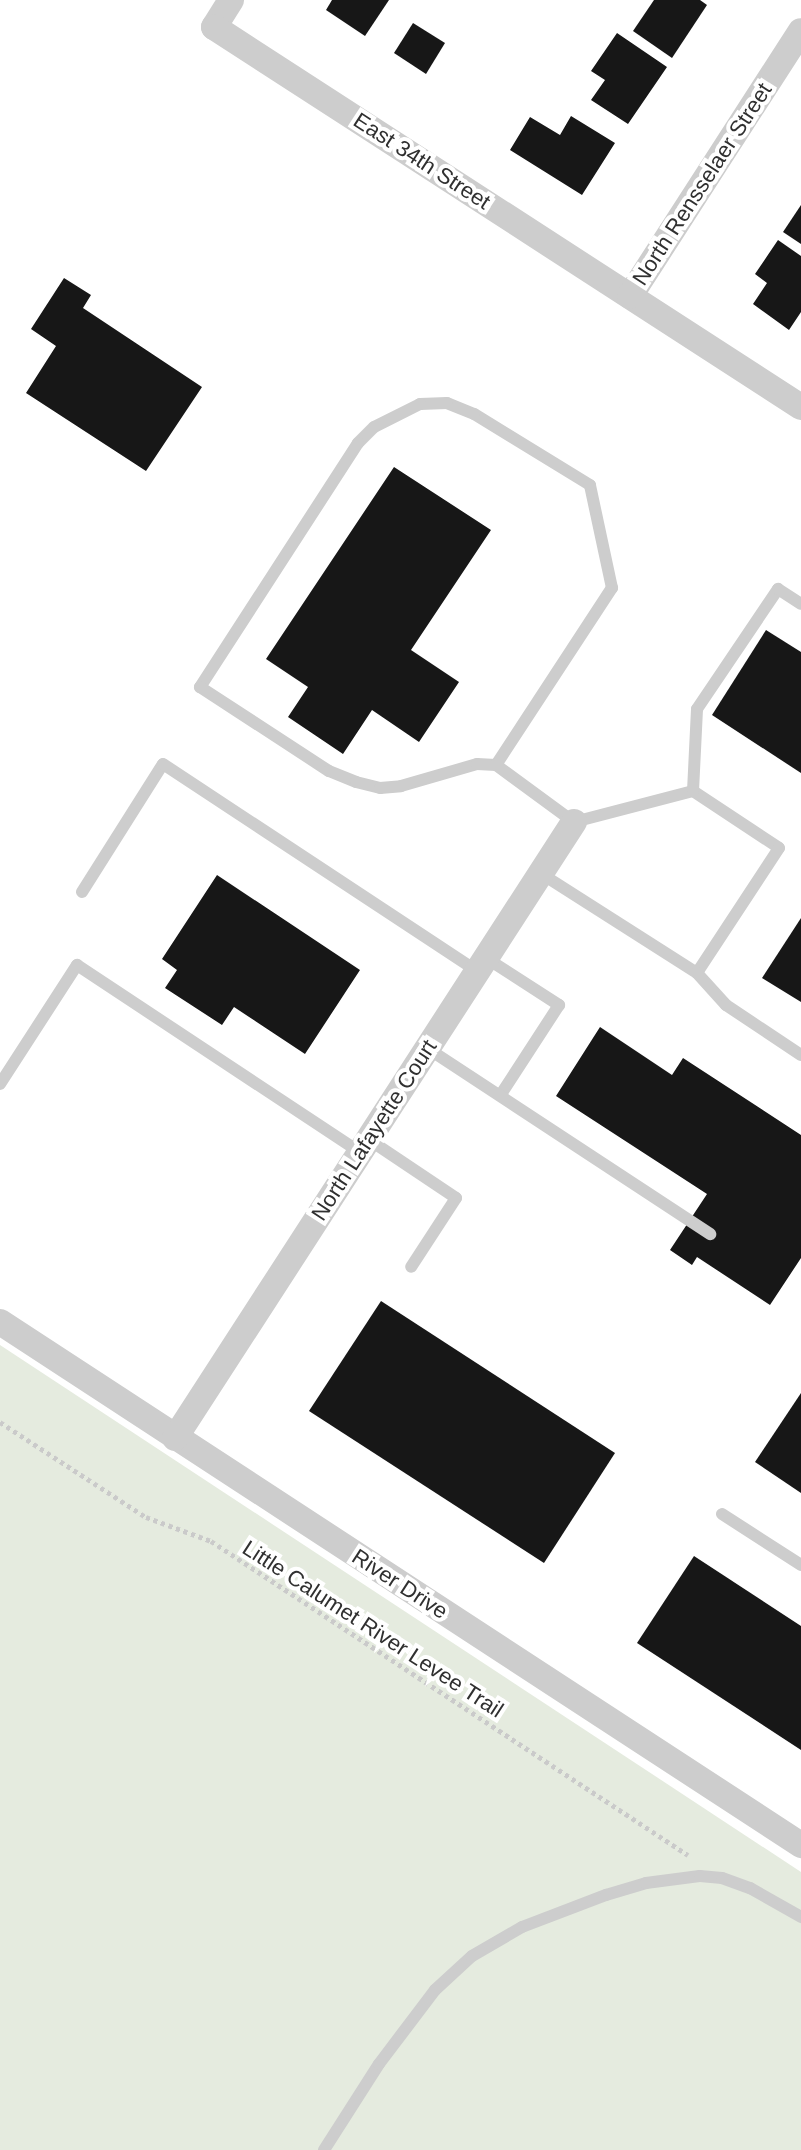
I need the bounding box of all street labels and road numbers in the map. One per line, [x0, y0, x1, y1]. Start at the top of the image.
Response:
street label: North Rensselaer Street [627, 78, 777, 290]
street label: East 34th Street [349, 107, 495, 215]
street label: North Lafayette Court [306, 1035, 442, 1225]
street label: Little Calumet River Levee Trail [237, 1535, 509, 1723]
street label: River Drive [347, 1543, 453, 1625]

